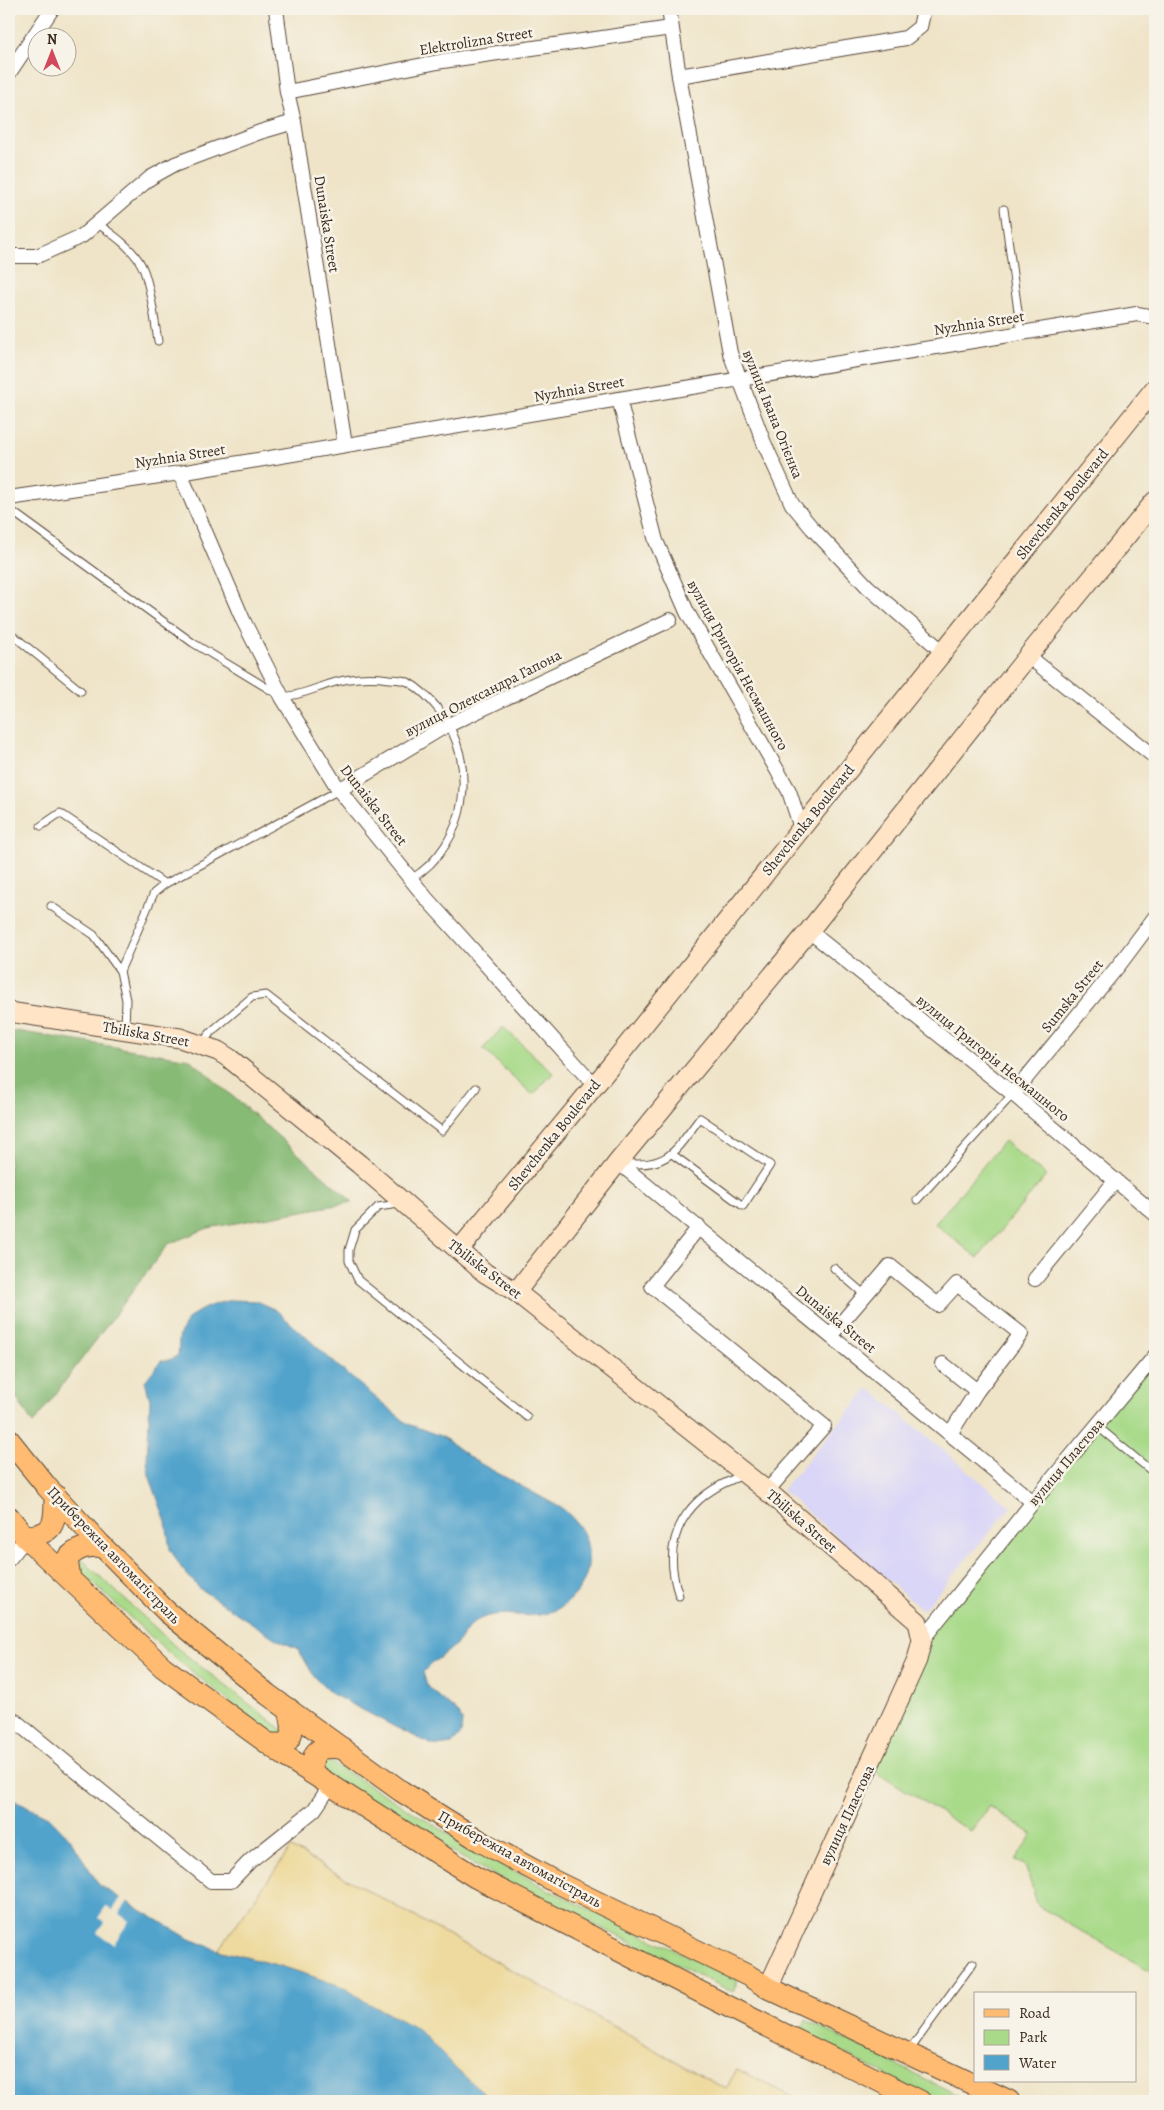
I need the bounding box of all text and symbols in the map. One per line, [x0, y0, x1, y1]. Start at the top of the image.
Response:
street label: Elektrolizna Street [418, 22, 534, 60]
north arrow [28, 28, 78, 78]
text: N [47, 30, 57, 49]
street label: Dunaiska Street [309, 174, 345, 274]
street label: Nyzhnia Street [932, 306, 1026, 340]
street label: вулиця Івана Огієнка [738, 347, 808, 482]
street label: Nyzhnia Street [532, 371, 626, 407]
street label: Nyzhnia Street [133, 439, 227, 473]
street label: Shevchenka Boulevard [1011, 444, 1114, 564]
street label: вулиця Григорія Несмашного [683, 576, 793, 754]
street label: вулиця Олександра Гапона [401, 645, 565, 741]
street label: Dunaiska Street [336, 760, 412, 850]
street label: Shevchenka Boulevard [757, 760, 860, 880]
street label: Sumska Street [1036, 955, 1108, 1037]
street label: вулиця Григорія Несмашного [912, 990, 1074, 1126]
street label: Tbiliska Street [101, 1017, 191, 1051]
street label: Shevchenka Boulevard [503, 1075, 606, 1195]
street label: Tbiliska Street [444, 1235, 526, 1303]
street label: Dunaiska Street [792, 1280, 880, 1358]
street label: вулиця Пластова [1023, 1414, 1109, 1510]
street label: Прибережна автомагістраль [43, 1482, 185, 1628]
street label: Tbiliska Street [762, 1485, 842, 1557]
street label: вулиця Пластова [815, 1762, 879, 1868]
street label: Прибережна автомагістраль [435, 1806, 606, 1913]
legend [974, 1992, 1136, 2082]
text: Road [1019, 2003, 1051, 2023]
text: Park [1019, 2027, 1048, 2047]
text: Water [1018, 2053, 1056, 2073]

